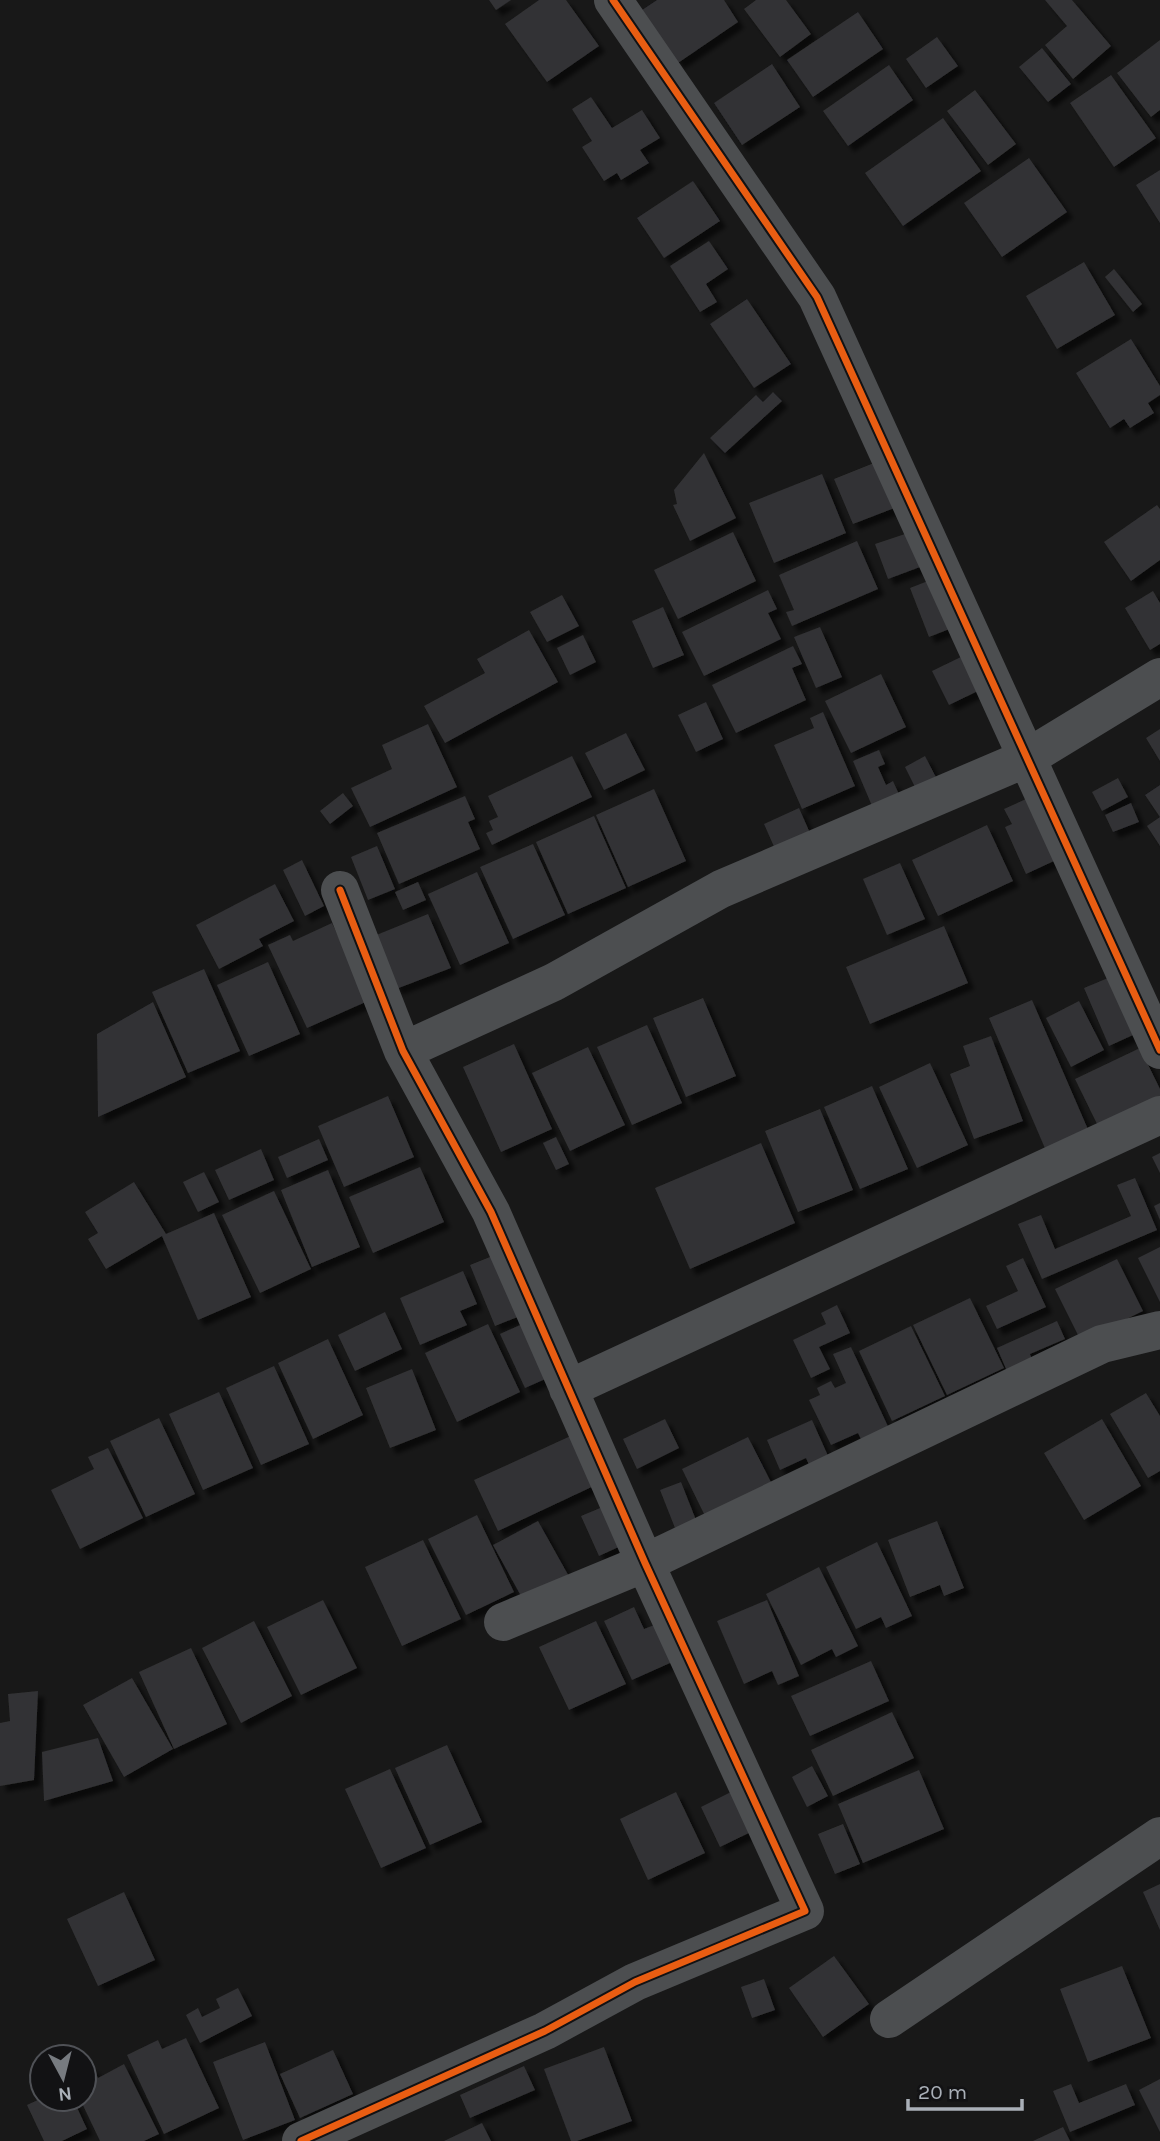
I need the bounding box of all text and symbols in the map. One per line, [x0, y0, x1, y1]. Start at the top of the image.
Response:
north arrow [28, 2043, 98, 2113]
scale bar [908, 2068, 1022, 2112]
text: 20 m [918, 2080, 967, 2104]
text: N [57, 2082, 73, 2106]

